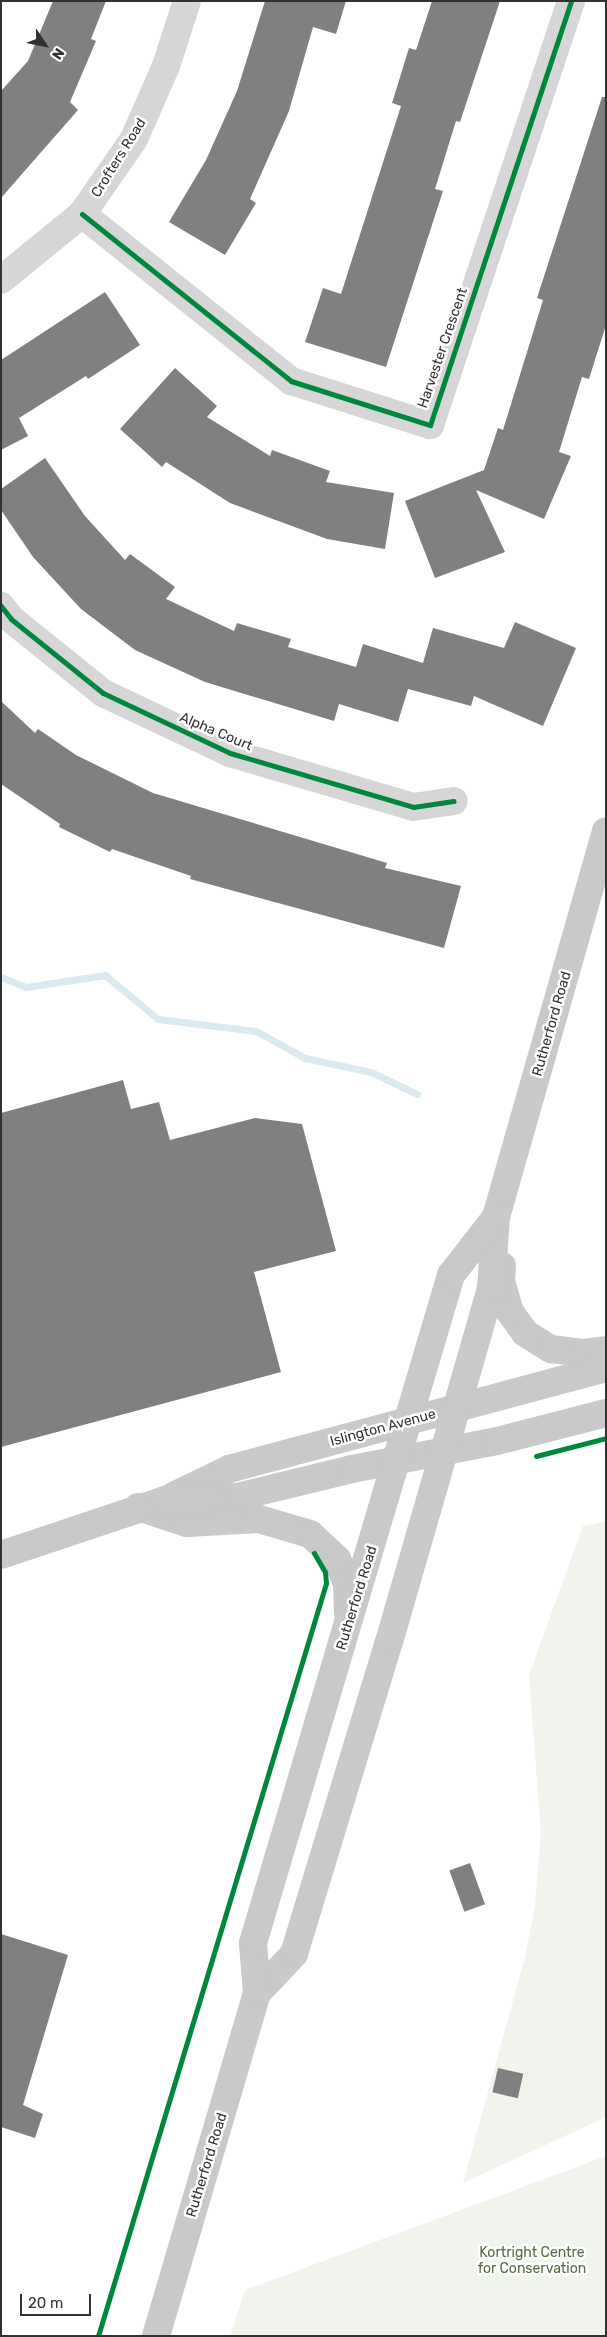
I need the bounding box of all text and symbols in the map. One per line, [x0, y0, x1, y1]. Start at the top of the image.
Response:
north arrow [20, 20, 70, 70]
text: N [48, 45, 68, 63]
street label: Crofters Road [88, 115, 150, 201]
street label: Harvester Crescent [414, 285, 472, 411]
street label: Alpha Court [177, 709, 255, 755]
street label: Rutherford Road [529, 970, 575, 1078]
street label: Islington Avenue [328, 1406, 438, 1450]
street label: Rutherford Road [333, 1544, 381, 1652]
street label: Rutherford Road [183, 2111, 231, 2219]
park label: Kortright Centre for Conservation [478, 2245, 586, 2278]
scale bar [22, 2284, 94, 2316]
text: 20 m [28, 2294, 63, 2312]

